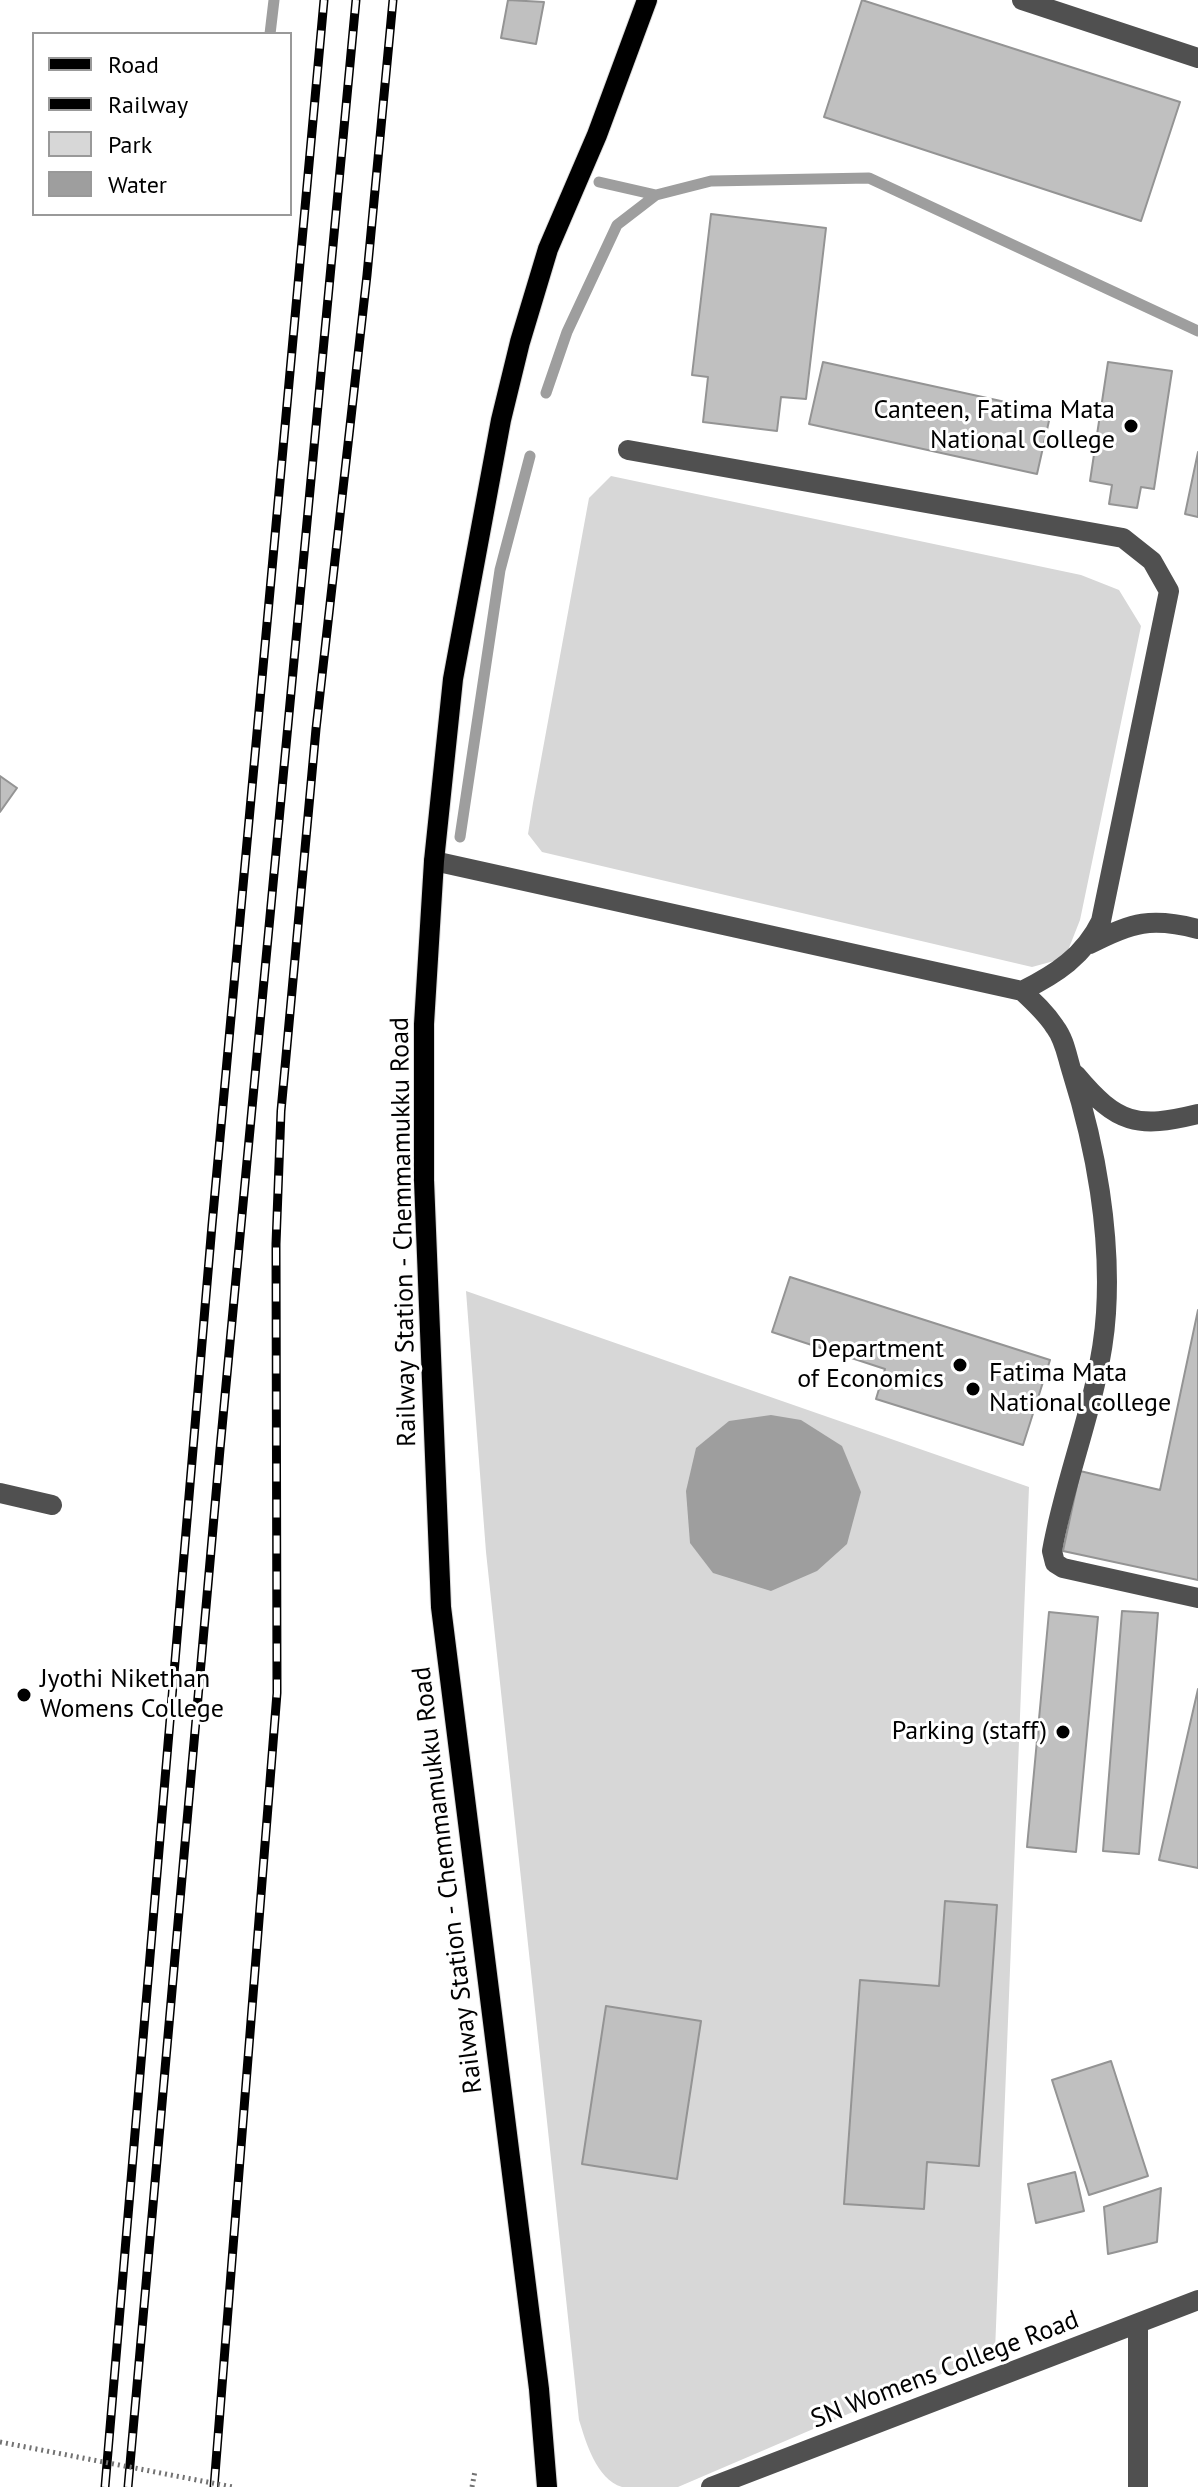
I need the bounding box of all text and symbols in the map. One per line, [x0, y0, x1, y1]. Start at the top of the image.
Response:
legend [32, 32, 292, 216]
text: Road [108, 49, 159, 80]
text: Railway [108, 89, 188, 120]
text: Park [108, 129, 152, 160]
text: Water [108, 169, 167, 200]
place label: Canteen, Fatima Mata National College [874, 395, 1115, 456]
marker: Canteen, Fatima Mata National College [1122, 417, 1140, 435]
street label: Railway Station - Chemmamukku Road [385, 1017, 423, 1447]
place label: Department of Economics [797, 1334, 944, 1396]
marker: Department of Economics [951, 1356, 969, 1374]
place label: Fatima Mata National college [989, 1358, 1171, 1420]
marker: Fatima Mata National college [964, 1380, 982, 1398]
place label: Jyothi Nikethan Womens College [40, 1664, 224, 1726]
street label: Railway Station - Chemmamukku Road [406, 1665, 490, 2095]
marker: Jyothi Nikethan Womens College [15, 1686, 33, 1704]
place label: Parking (staff) [892, 1716, 1047, 1748]
marker: Parking (staff) [1054, 1723, 1072, 1741]
street label: SN Womens College Road [807, 2305, 1083, 2435]

